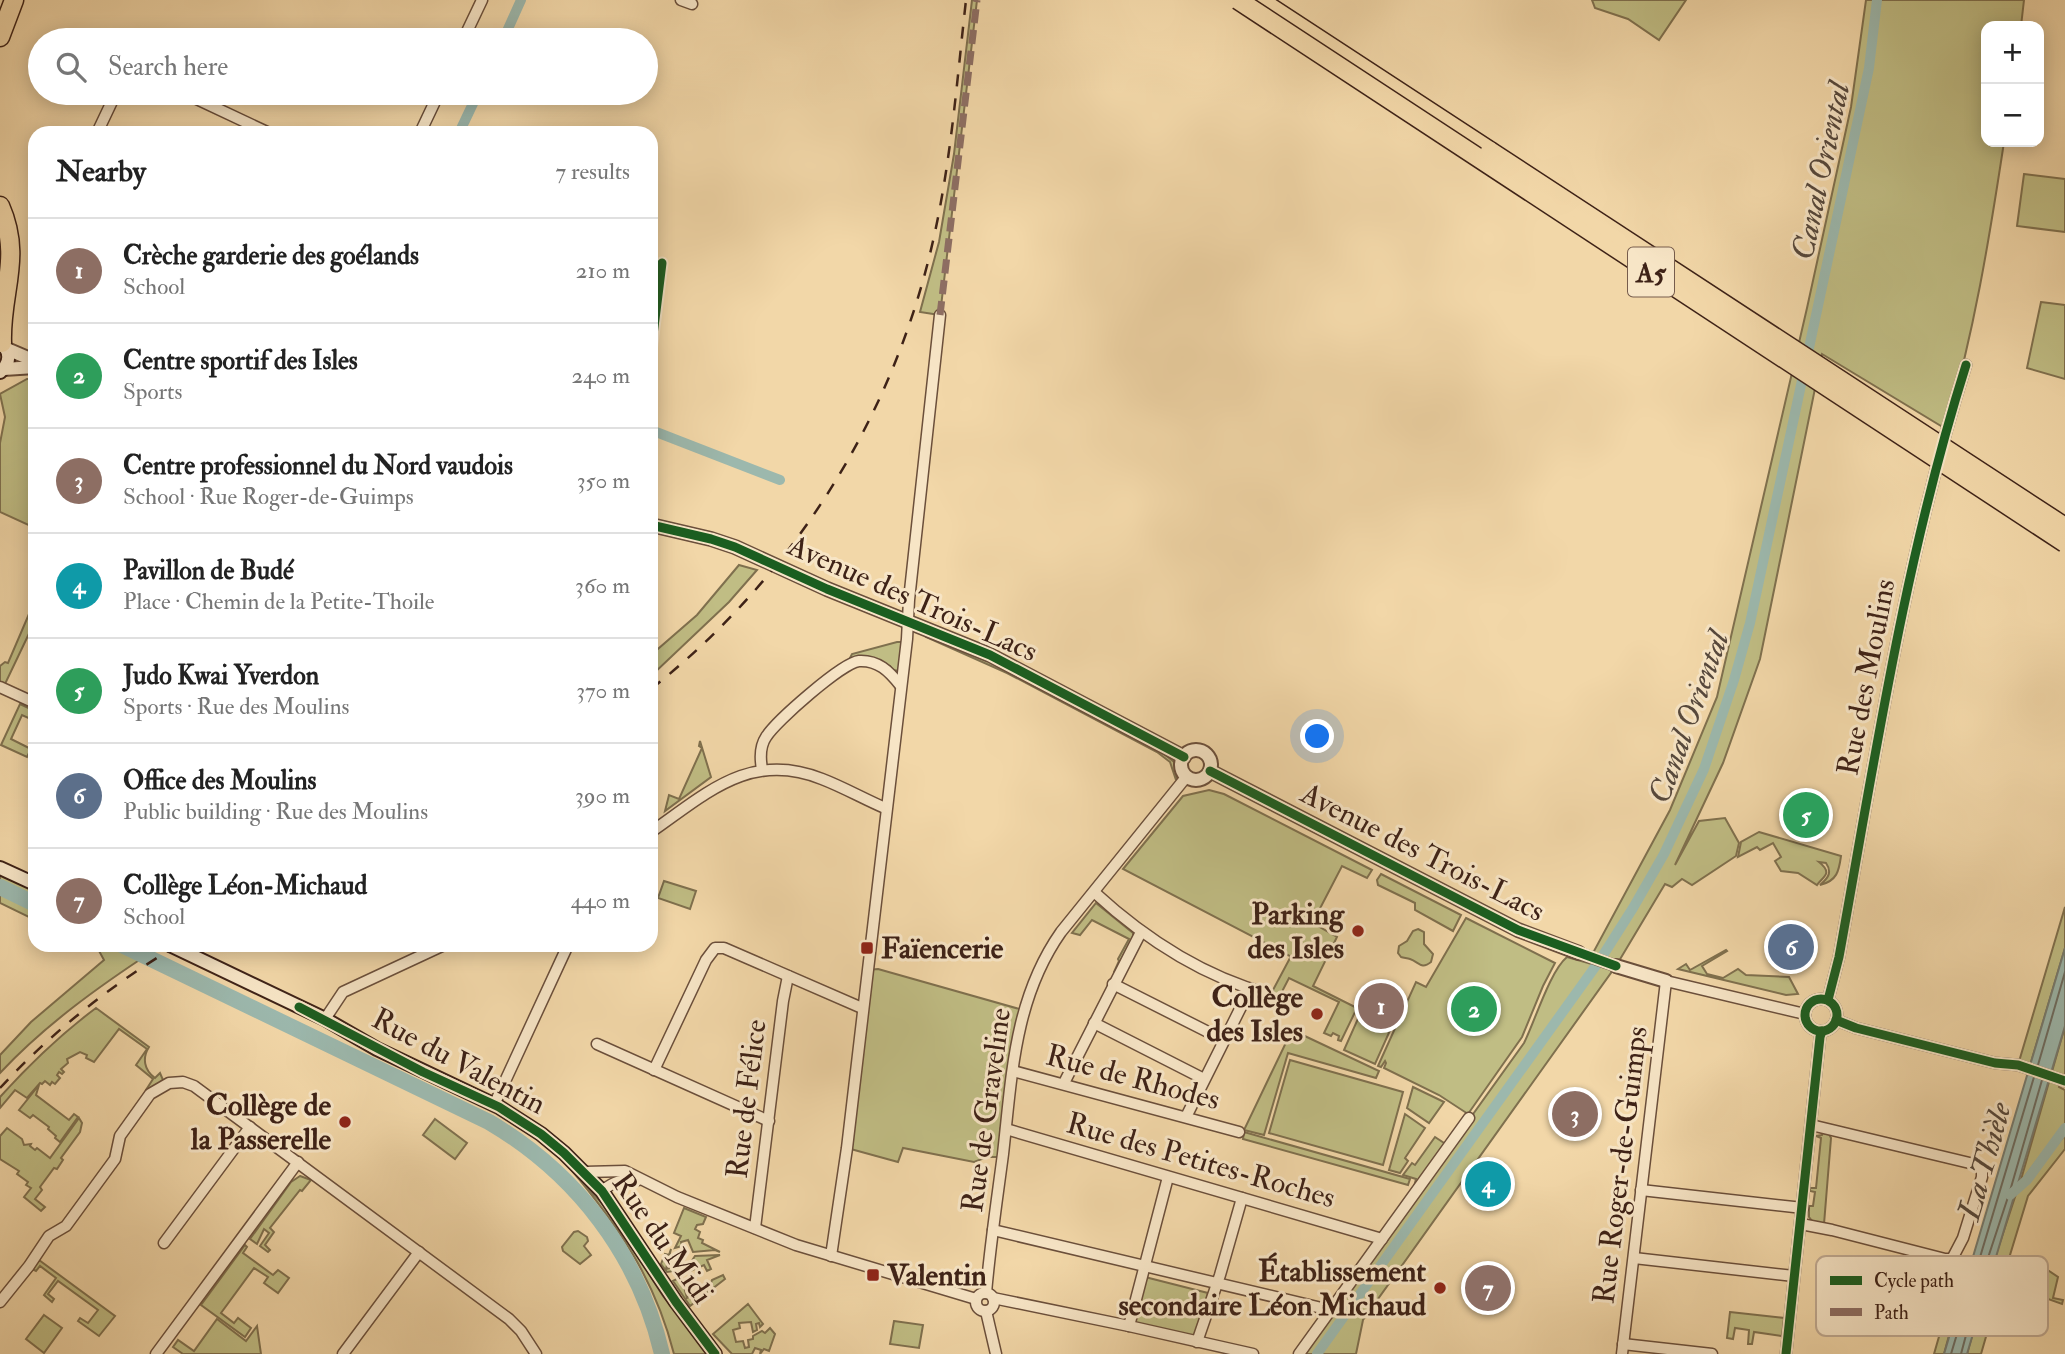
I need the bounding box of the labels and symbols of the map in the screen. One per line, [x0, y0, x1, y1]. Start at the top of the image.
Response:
water label: Canal Oriental [1783, 76, 1860, 264]
road number: A5 [1628, 247, 1674, 296]
street label: Avenue des Trois-Lacs [782, 526, 1043, 670]
street label: Rue des Moulins [1829, 576, 1904, 778]
water label: Canal Oriental [1639, 623, 1739, 809]
your location [1300, 719, 1334, 753]
street label: Avenue des Trois-Lacs [1294, 774, 1551, 930]
pin: 5 [1783, 789, 1829, 841]
place label: Parking des Isles [1247, 896, 1345, 967]
pin: 6 [1768, 921, 1814, 973]
marker: Parking des Isles [1350, 923, 1366, 939]
place label: Faïencerie [881, 930, 1004, 967]
marker: Faïencerie [859, 940, 875, 956]
place label: Collège des Isles [1206, 979, 1303, 1050]
pin: 1 [1358, 980, 1404, 1032]
pin: 2 [1451, 983, 1497, 1035]
street label: Rue du Valentin [365, 1000, 552, 1123]
street label: Rue de Graveline [954, 1005, 1019, 1215]
marker: Collège des Isles [1309, 1006, 1325, 1022]
street label: Rue de Félice [718, 1017, 775, 1181]
street label: Rue Roger-de-Guimps [1585, 1024, 1656, 1306]
street label: Rue de Rhodes [1042, 1037, 1224, 1118]
place label: Collège de la Passerelle [190, 1087, 331, 1158]
pin: 3 [1552, 1088, 1598, 1140]
water label: La Thièle [1949, 1098, 2021, 1227]
street label: Rue des Petites-Roches [1062, 1104, 1339, 1217]
marker: Collège de la Passerelle [337, 1114, 353, 1130]
pin: 4 [1465, 1158, 1511, 1210]
street label: Rue du Midi [604, 1166, 721, 1311]
place label: Établissement secondaire Léon Michaud [1119, 1252, 1426, 1324]
legend [1816, 1256, 2048, 1336]
place label: Valentin [886, 1257, 987, 1294]
pin: 7 [1465, 1262, 1511, 1314]
marker: Valentin [865, 1267, 881, 1283]
text: Cycle path [1874, 1269, 1954, 1294]
marker: Établissement secondaire Léon Michaud [1432, 1280, 1448, 1296]
text: Path [1874, 1301, 1909, 1325]

